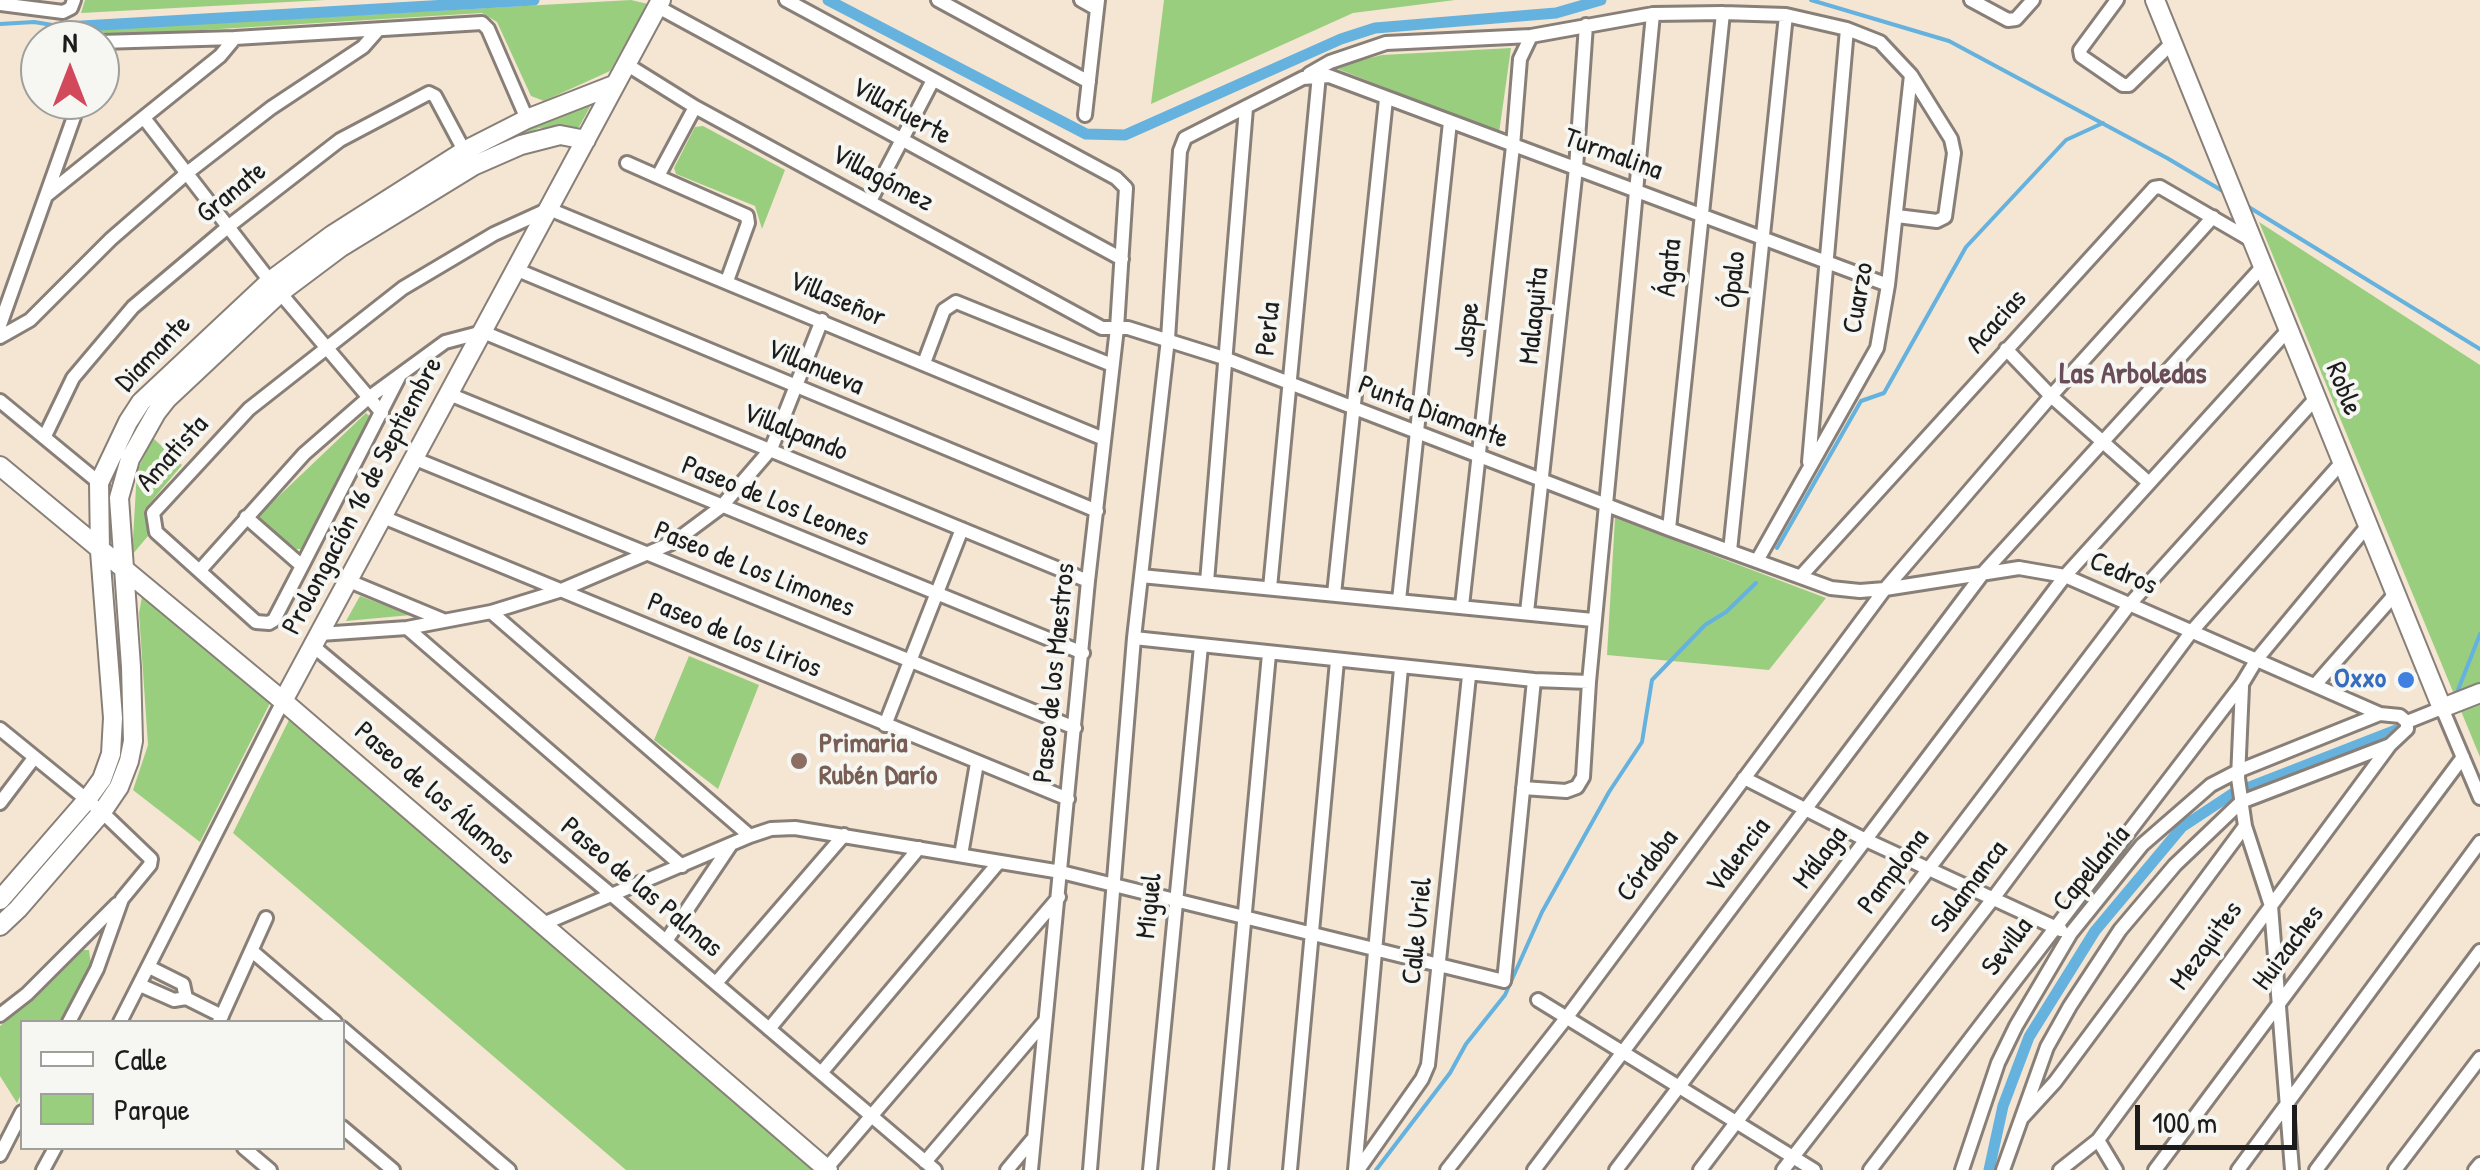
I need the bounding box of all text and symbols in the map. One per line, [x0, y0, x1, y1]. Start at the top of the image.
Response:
north arrow [20, 20, 120, 120]
text: N [63, 23, 77, 61]
street label: Villafuerte [845, 71, 957, 153]
street label: Turmalina [1559, 122, 1667, 188]
street label: Villagómez [825, 138, 939, 220]
street label: Granate [190, 155, 274, 231]
street label: Ágata [1650, 238, 1690, 298]
street label: Ópalo [1714, 250, 1754, 310]
street label: Cuarzo [1836, 260, 1882, 336]
street label: Villaseñor [784, 265, 890, 335]
street label: Malaquita [1513, 266, 1557, 366]
street label: Acacias [1960, 283, 2034, 361]
street label: Perla [1249, 300, 1289, 358]
street label: Jaspe [1448, 301, 1488, 359]
street label: Diamante [109, 309, 199, 399]
street label: Villanueva [761, 333, 869, 403]
street label: Prolongación 16 de Septiembre [275, 351, 451, 641]
district label: Las Arboledas [2060, 357, 2206, 393]
street label: Roble [2317, 358, 2369, 420]
street label: Punta Diamante [1353, 369, 1513, 457]
street label: Villalpando [738, 397, 852, 469]
street label: Amatista [130, 409, 216, 499]
street label: Paseo de Los Leones [676, 449, 874, 555]
street label: Paseo de Los Limones [649, 515, 859, 625]
street label: Cedros [2084, 545, 2162, 603]
street label: Paseo de los Maestros [1027, 562, 1083, 784]
street label: Paseo de los Lirios [642, 586, 826, 686]
place label: Oxxo [2334, 663, 2386, 697]
marker: Oxxo [2395, 669, 2417, 691]
street label: Paseo de los Álamos [347, 715, 521, 873]
place label: Primaria Rubén Darío [819, 728, 937, 794]
marker: Primaria Rubén Darío [788, 750, 810, 772]
street label: Paseo de las Palmas [553, 811, 729, 965]
street label: Valencia [1700, 812, 1778, 900]
street label: Capellanía [2046, 819, 2138, 919]
street label: Málaga [1787, 820, 1855, 896]
street label: Córdoba [1610, 823, 1686, 909]
street label: Pamplona [1851, 823, 1937, 921]
street label: Salamanca [1924, 834, 2016, 940]
street label: Miguel [1130, 872, 1170, 940]
street label: Calle Uriel [1396, 876, 1440, 986]
street label: Mezquites [2163, 895, 2251, 997]
street label: Huizaches [2246, 899, 2332, 997]
street label: Sevilla [1975, 911, 2041, 983]
legend [20, 1020, 345, 1150]
text: Calle [114, 1039, 167, 1079]
scale bar [2140, 1085, 2302, 1147]
text: Parque [114, 1089, 190, 1129]
text: 100 m [2152, 1102, 2217, 1142]

